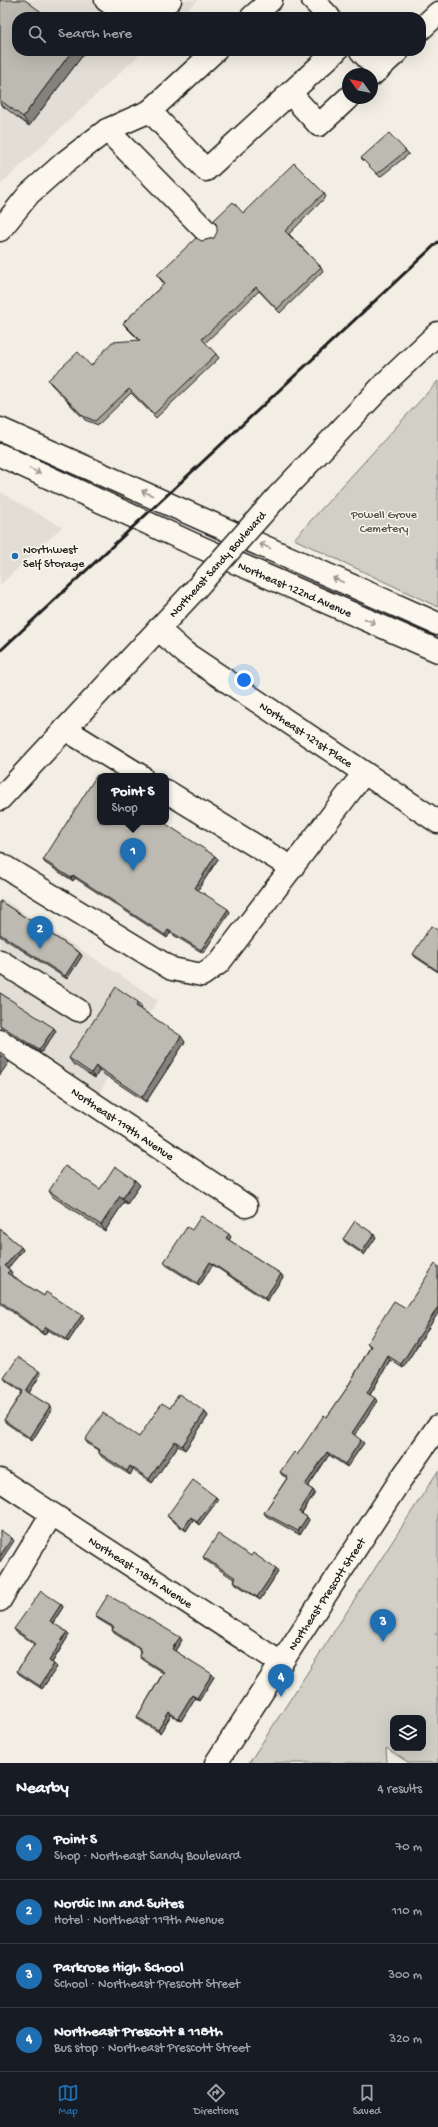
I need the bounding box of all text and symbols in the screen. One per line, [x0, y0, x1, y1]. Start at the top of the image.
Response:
search box [12, 12, 426, 56]
icon: search [26, 23, 48, 45]
text: Search here [58, 25, 132, 43]
north arrow [342, 68, 378, 104]
one-way arrow [29, 468, 41, 476]
one-way arrow [141, 488, 153, 496]
street label: Northeast Sandy Boulevard [167, 508, 271, 621]
park label: Powell Grove Cemetery [350, 509, 418, 537]
one-way arrow [259, 542, 271, 549]
place label: Northwest Self Storage [23, 544, 85, 572]
marker: Northwest Self Storage [10, 551, 20, 561]
street label: Northeast 122nd Avenue [235, 559, 354, 622]
one-way arrow [333, 575, 345, 583]
one-way arrow [364, 618, 376, 626]
your location [234, 670, 254, 690]
street label: Northeast 121st Place [256, 700, 355, 772]
popup [97, 773, 169, 825]
text: Point S [111, 783, 155, 801]
text: Shop [111, 801, 138, 816]
pin: 1 [120, 838, 146, 871]
pin: 2 [27, 916, 53, 949]
street label: Northeast 119th Avenue [68, 1086, 177, 1165]
street label: Northeast 118th Avenue [85, 1534, 195, 1613]
street label: Northeast Prescott Street [286, 1535, 370, 1654]
pin: 3 [370, 1609, 396, 1642]
pin: 4 [268, 1664, 294, 1697]
map controls [390, 1715, 426, 1751]
button: layers [390, 1715, 426, 1751]
text: Nearby [16, 1779, 69, 1799]
text: 4 results [378, 1782, 422, 1797]
text: Point S [54, 1831, 97, 1849]
text: 1 [26, 1840, 32, 1855]
text: 70 m [396, 1840, 422, 1855]
text: Shop · Northeast Sandy Boulevard [54, 1849, 240, 1864]
text: Nordic Inn and Suites [54, 1895, 183, 1913]
text: 2 [26, 1904, 32, 1919]
text: 110 m [392, 1904, 422, 1919]
text: Hotel · Northeast 119th Avenue [54, 1913, 224, 1928]
text: Parkrose High School [54, 1959, 183, 1977]
text: 3 [26, 1968, 32, 1983]
text: 300 m [388, 1968, 422, 1983]
text: School · Northeast Prescott Street [54, 1977, 240, 1992]
text: Northeast Prescott & 118th [54, 2023, 223, 2041]
text: 4 [26, 2032, 32, 2047]
text: 320 m [389, 2032, 422, 2047]
text: Bus stop · Northeast Prescott Street [54, 2041, 250, 2056]
tab: Map [57, 2082, 79, 2118]
tab: Directions [194, 2082, 238, 2118]
tab: Saved [353, 2082, 381, 2118]

